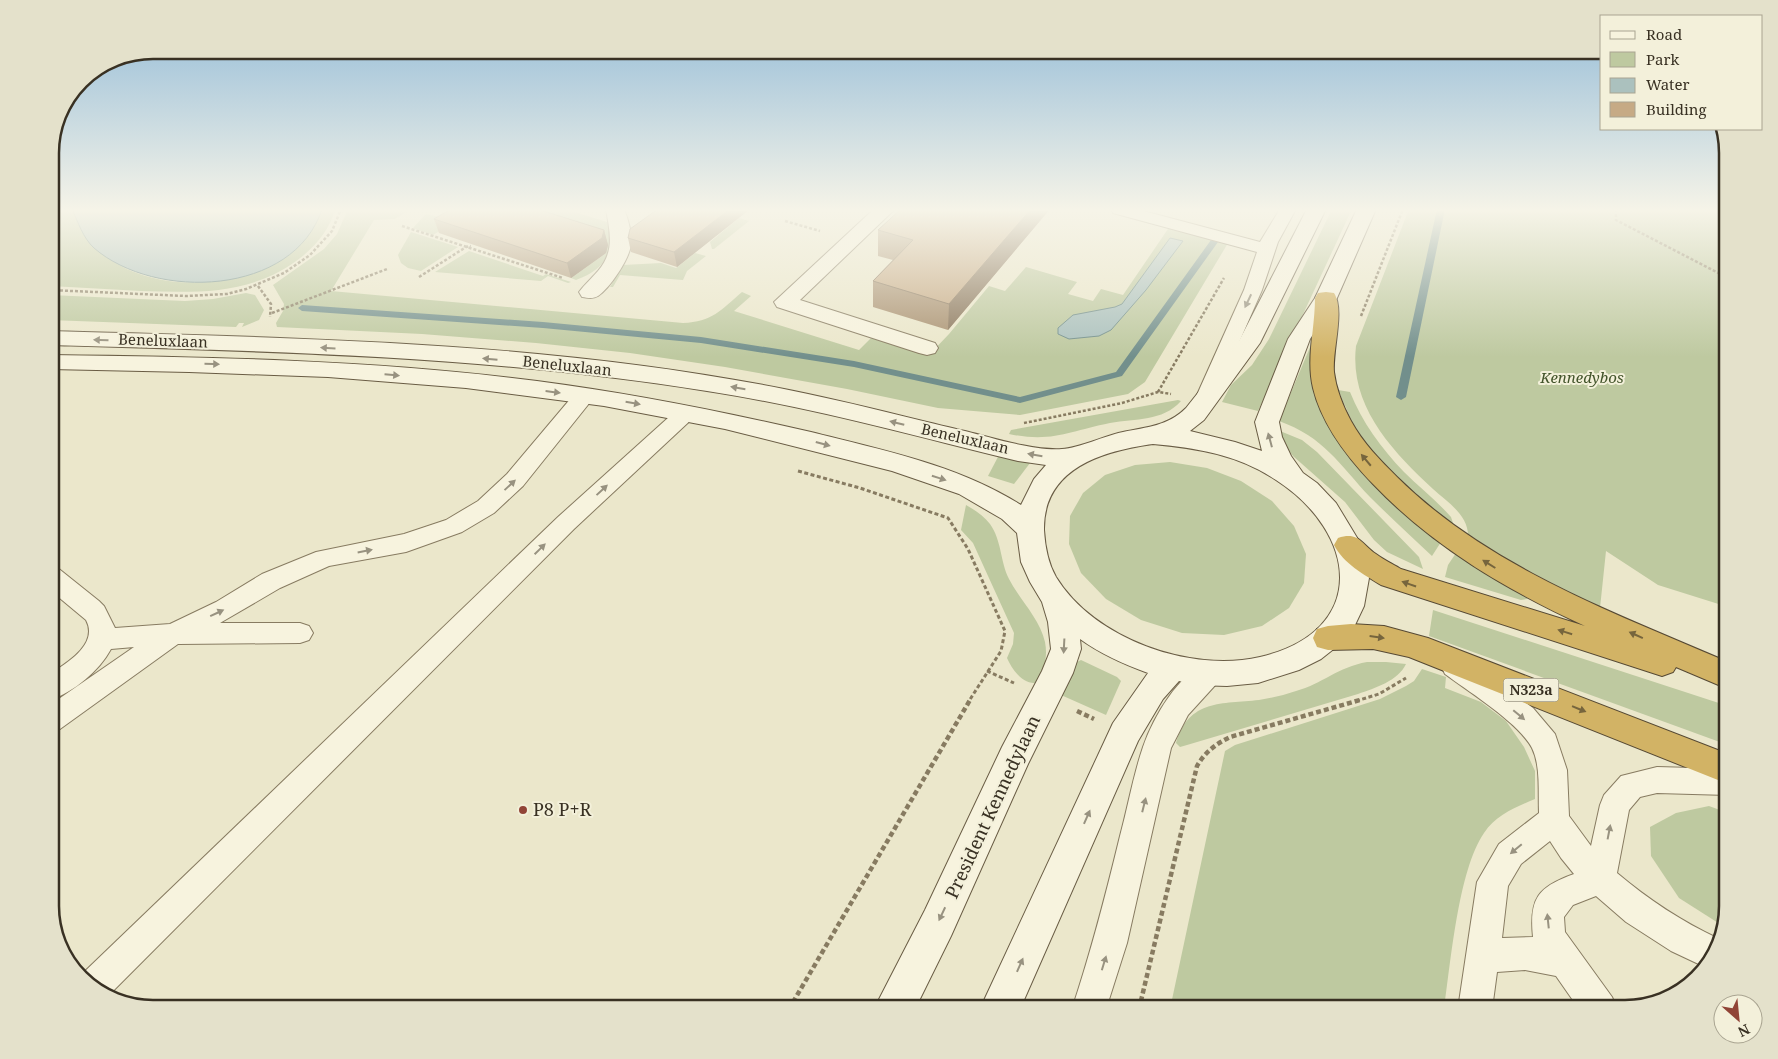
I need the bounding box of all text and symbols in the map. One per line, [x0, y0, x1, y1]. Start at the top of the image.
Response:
legend [1600, 15, 1763, 130]
text: Road [1646, 24, 1682, 44]
text: Park [1646, 49, 1680, 69]
text: Water [1646, 74, 1689, 94]
text: Building [1646, 99, 1707, 119]
one-way arrow [1243, 294, 1251, 308]
street label: Beneluxlaan [118, 328, 208, 352]
one-way arrow [93, 335, 109, 343]
one-way arrow [319, 343, 335, 351]
street label: Beneluxlaan [522, 350, 613, 380]
one-way arrow [481, 354, 497, 362]
one-way arrow [204, 360, 220, 368]
park label: Kennedybos [1539, 367, 1624, 387]
one-way arrow [384, 371, 400, 379]
one-way arrow [729, 384, 745, 392]
one-way arrow [546, 388, 562, 396]
one-way arrow [625, 400, 641, 408]
street label: Beneluxlaan [919, 418, 1011, 458]
one-way arrow [889, 419, 904, 427]
one-way arrow [1266, 432, 1274, 447]
one-way arrow [816, 440, 831, 448]
one-way arrow [1027, 450, 1043, 458]
one-way arrow [1360, 454, 1371, 467]
one-way arrow [931, 474, 946, 482]
one-way arrow [504, 479, 516, 491]
one-way arrow [595, 484, 607, 496]
one-way arrow [534, 543, 546, 555]
one-way arrow [357, 546, 373, 554]
one-way arrow [1483, 560, 1496, 569]
one-way arrow [1402, 579, 1417, 587]
one-way arrow [210, 609, 224, 617]
one-way arrow [1557, 628, 1572, 636]
one-way arrow [1629, 630, 1643, 638]
one-way arrow [1369, 633, 1385, 641]
one-way arrow [1060, 639, 1068, 655]
road number: N323a [1504, 678, 1558, 702]
one-way arrow [1571, 706, 1586, 714]
one-way arrow [1513, 710, 1526, 721]
street label: President Kennedylaan [939, 711, 1045, 902]
place label: P8 P+R [533, 797, 592, 821]
one-way arrow [1140, 798, 1148, 813]
marker: P8 P+R [517, 804, 529, 816]
one-way arrow [1084, 810, 1092, 824]
one-way arrow [1605, 824, 1613, 839]
one-way arrow [1510, 844, 1523, 855]
one-way arrow [938, 907, 946, 921]
one-way arrow [1543, 912, 1551, 928]
one-way arrow [1100, 955, 1108, 970]
one-way arrow [1017, 958, 1025, 972]
north arrow [1713, 994, 1763, 1044]
text: N [1735, 1020, 1753, 1042]

